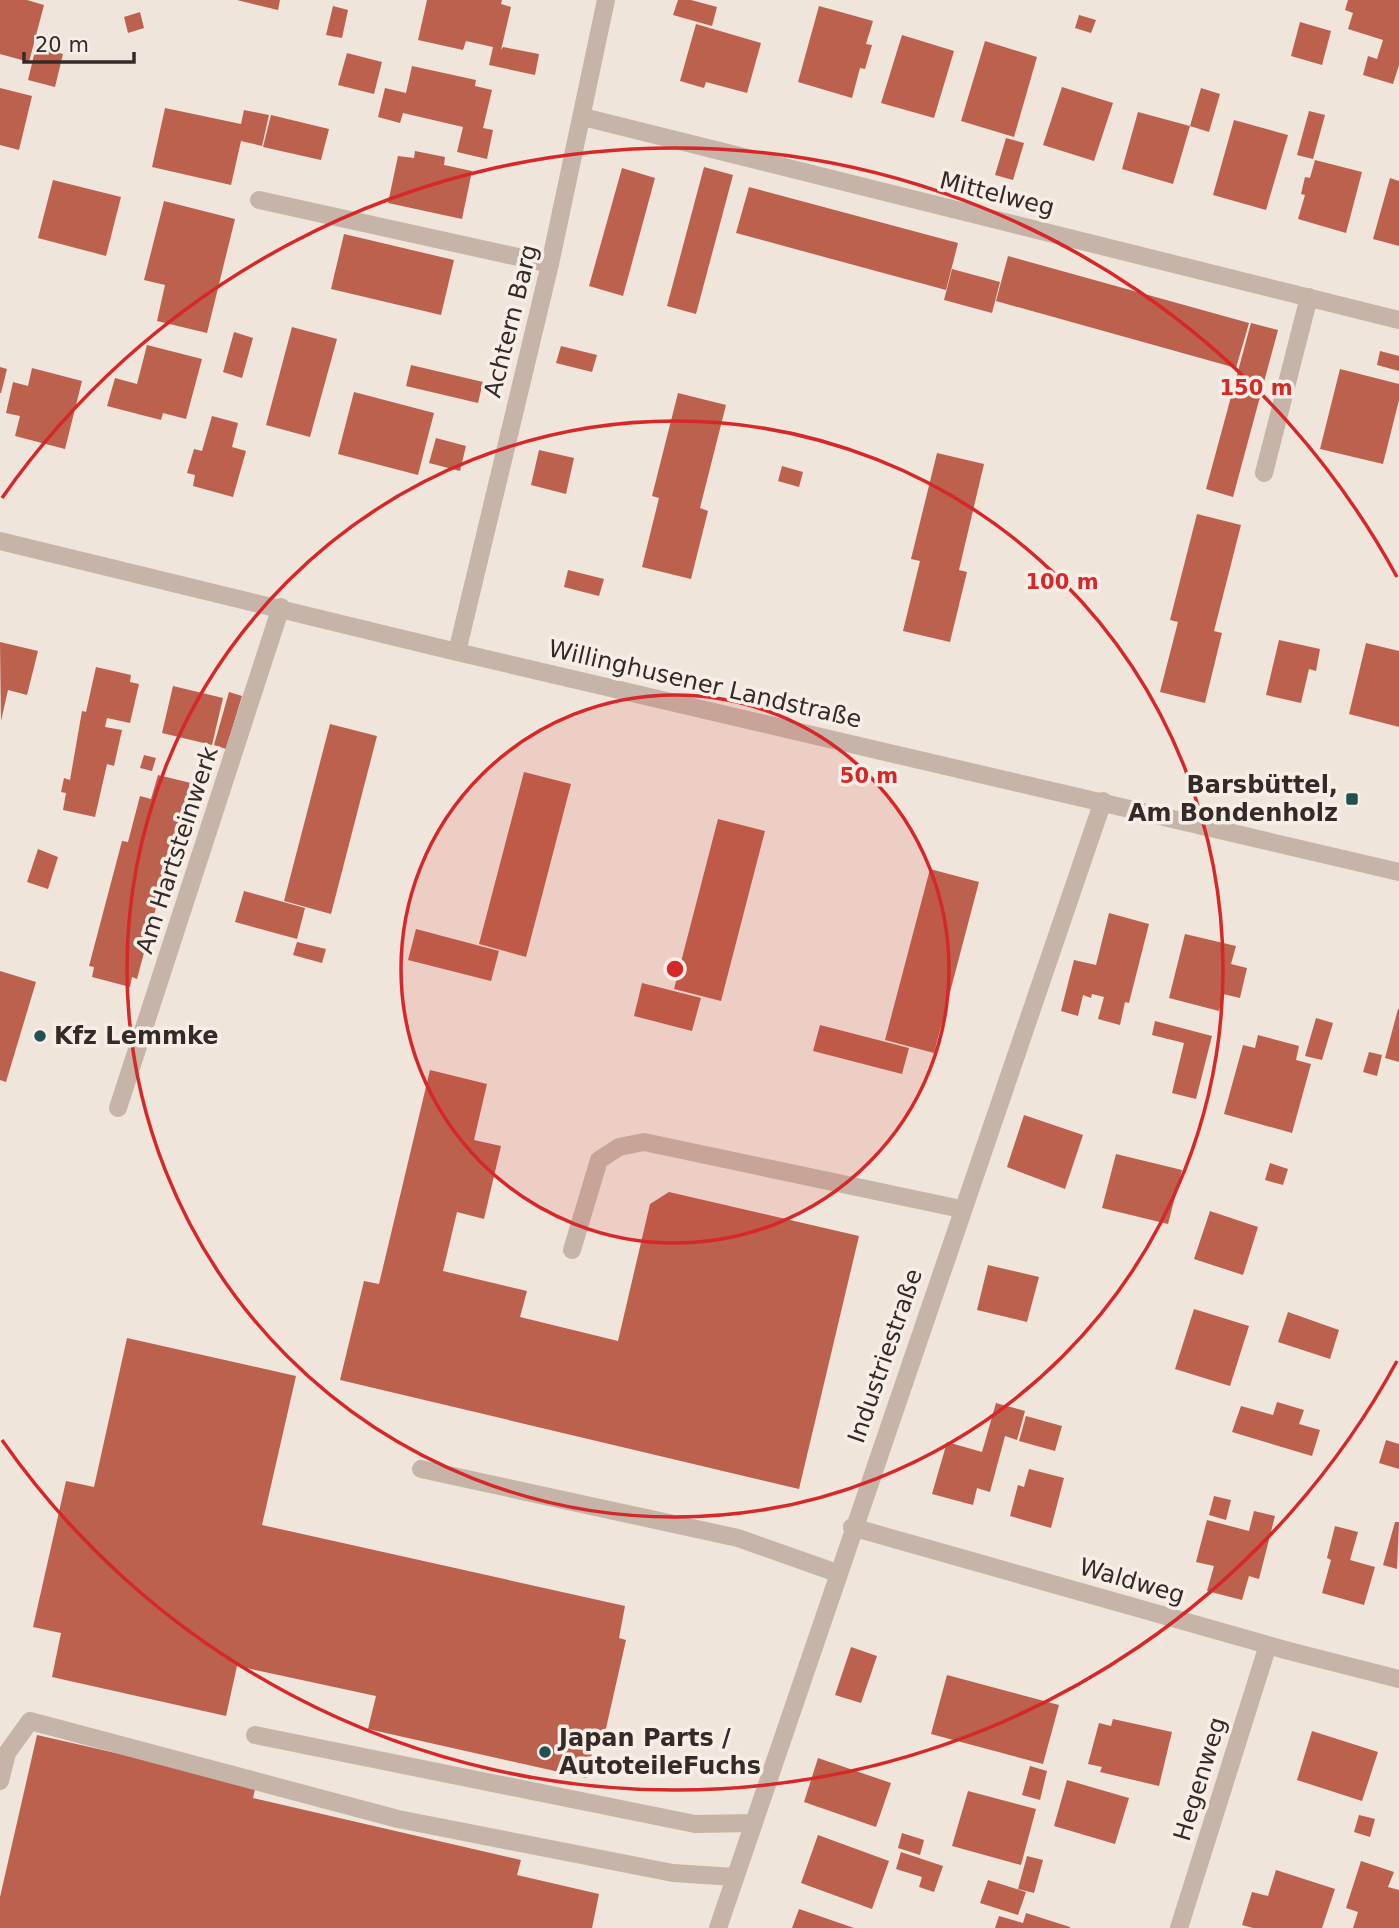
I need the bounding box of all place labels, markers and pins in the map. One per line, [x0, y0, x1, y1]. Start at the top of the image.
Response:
place label: Barsbüttel, Am Bondenholz [1128, 771, 1338, 827]
marker: Barsbüttel, Am Bondenholz [1344, 791, 1360, 807]
centre of rings [663, 957, 687, 981]
place label: Kfz Lemmke [54, 1022, 219, 1050]
marker: Kfz Lemmke [32, 1028, 48, 1044]
place label: Japan Parts / AutoteileFuchs [557, 1724, 761, 1780]
marker: Japan Parts / AutoteileFuchs [537, 1744, 553, 1760]

